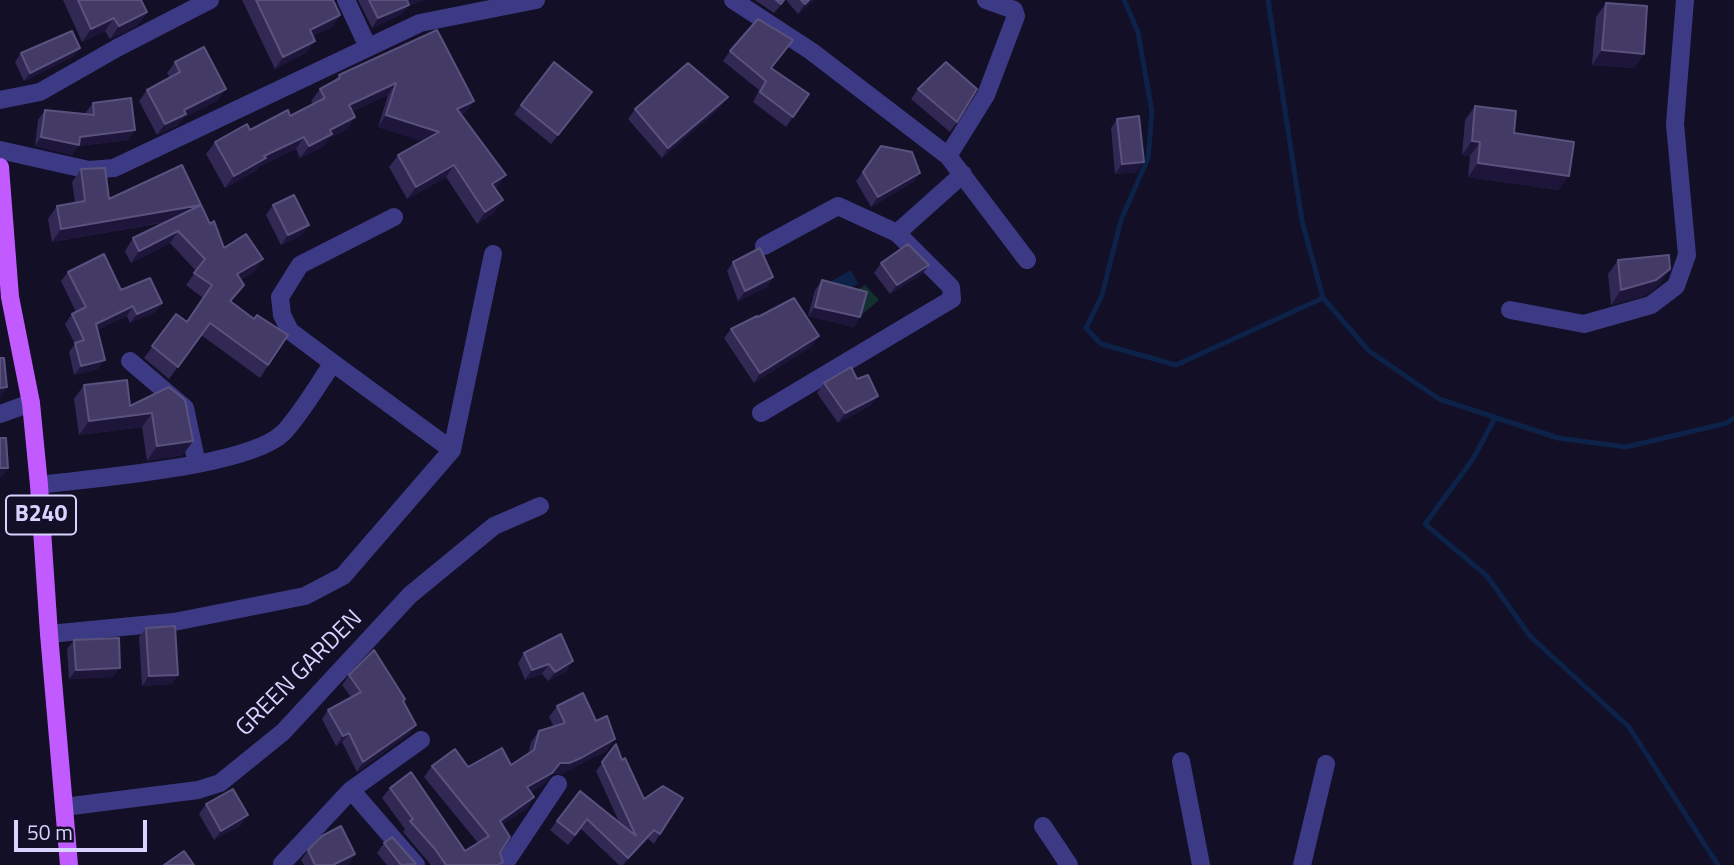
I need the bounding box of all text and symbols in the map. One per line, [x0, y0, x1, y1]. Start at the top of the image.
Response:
road number: B240 [6, 495, 76, 534]
street label: GREEN GARDEN [231, 605, 369, 743]
scale bar [18, 806, 150, 850]
text: 50 m [27, 816, 73, 848]

